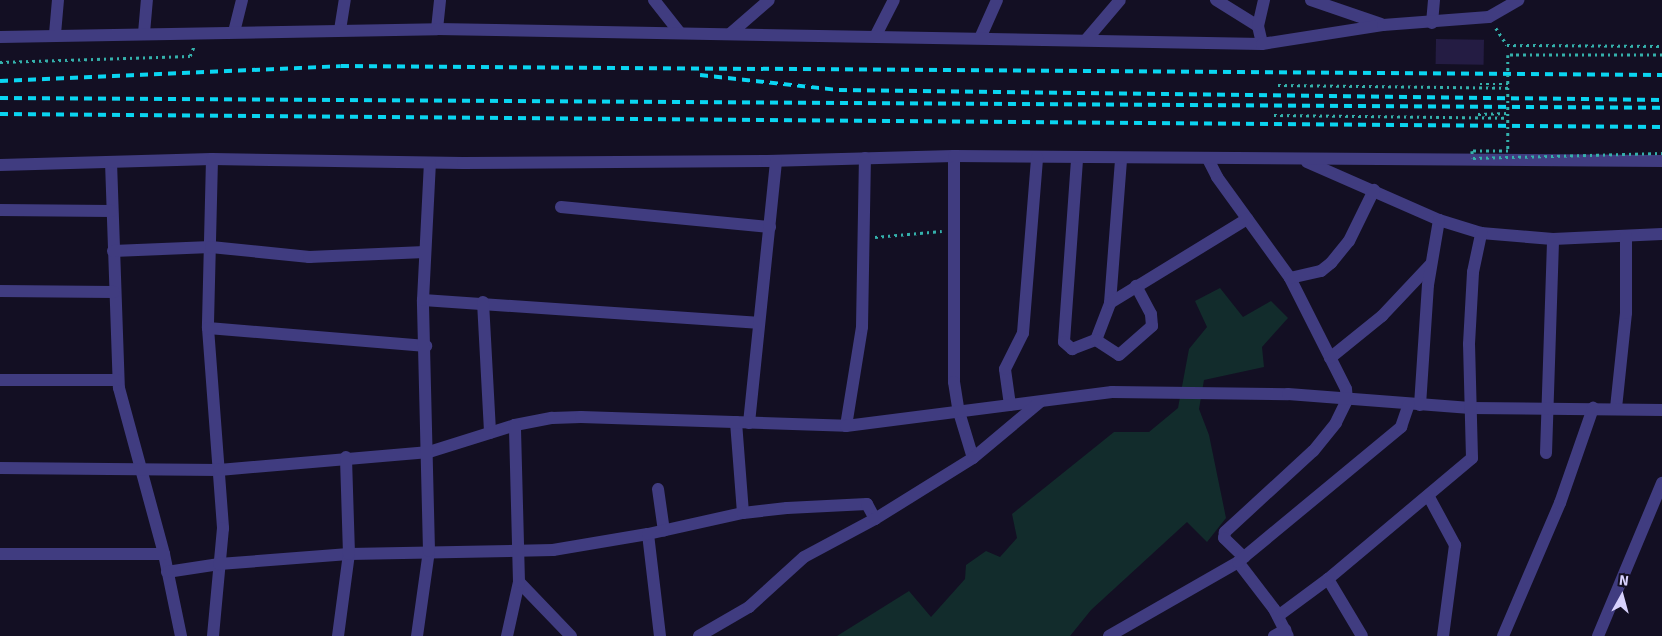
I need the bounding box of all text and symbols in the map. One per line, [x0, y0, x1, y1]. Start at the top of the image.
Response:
north arrow [1597, 571, 1647, 621]
text: N [1618, 572, 1630, 590]

